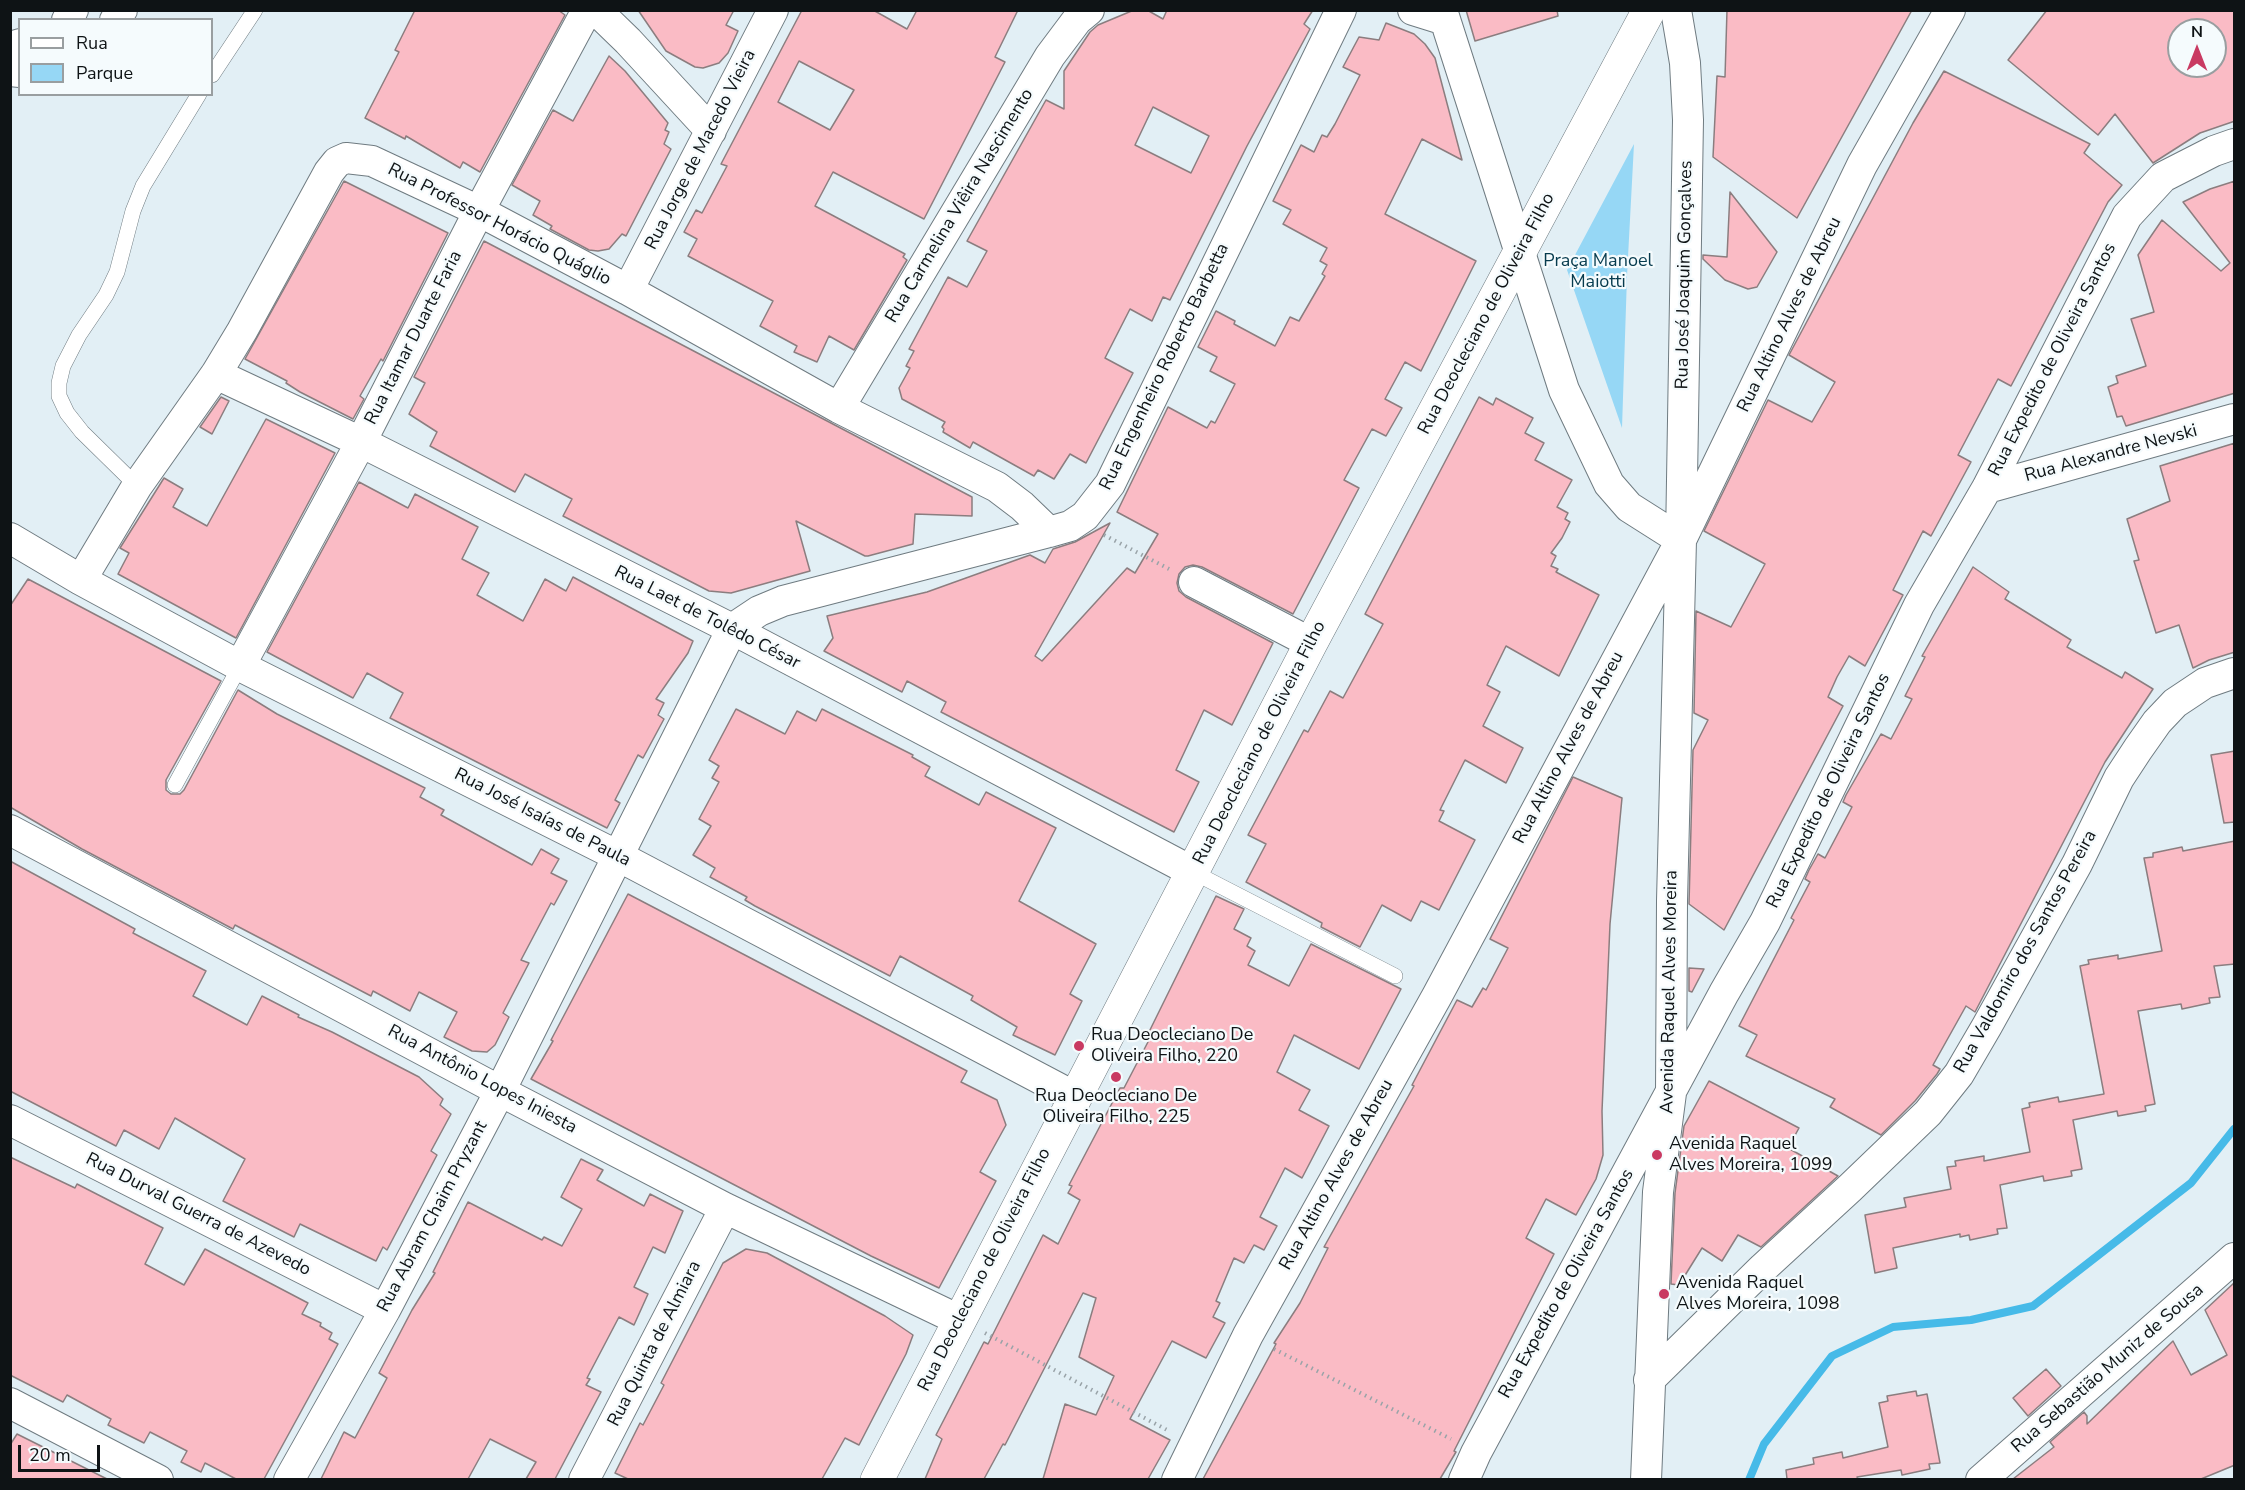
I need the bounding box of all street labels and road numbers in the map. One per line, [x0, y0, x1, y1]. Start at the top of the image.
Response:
street label: Rua Jorge de Macedo Vieira [641, 46, 761, 254]
street label: Rua Carmelina Viêira Nascimento [881, 85, 1039, 327]
street label: Rua Professor Horácio Quáglio [384, 159, 614, 291]
street label: Rua José Joaquim Gonçalves [1672, 160, 1698, 390]
street label: Rua Deocleciano de Oliveira Filho [1414, 190, 1560, 438]
street label: Rua Altino Alves de Abreu [1733, 214, 1847, 416]
street label: Rua Engenheiro Roberto Barbetta [1096, 240, 1234, 494]
street label: Rua Expedito de Oliveira Santos [1985, 240, 2121, 480]
street label: Rua Itamar Duarte Faria [361, 247, 467, 429]
street label: Rua Alexandre Nevski [2022, 421, 2200, 487]
street label: Rua Laet de Tolêdo César [610, 562, 804, 674]
street label: Rua Deocleciano de Oliveira Filho [1189, 618, 1331, 868]
street label: Rua Altino Alves de Abreu [1509, 648, 1629, 848]
street label: Rua Expedito de Oliveira Santos [1763, 670, 1895, 912]
street label: Rua José Isaías de Paula [450, 764, 634, 872]
street label: Rua Valdomiro dos Santos Pereira [1950, 827, 2102, 1077]
street label: Avenida Raquel Alves Moreira [1657, 870, 1683, 1114]
street label: Rua Antônio Lopes Iniesta [384, 1021, 580, 1139]
street label: Rua Altino Alves de Abreu [1276, 1076, 1398, 1274]
street label: Rua Abram Chaim Pryzant [373, 1118, 493, 1316]
street label: Rua Deocleciano de Oliveira Filho [914, 1145, 1056, 1395]
street label: Rua Durval Guerra de Azevedo [82, 1149, 314, 1281]
street label: Rua Expedito de Oliveira Santos [1495, 1166, 1639, 1402]
street label: Rua Quinta de Almiara [604, 1257, 706, 1431]
street label: Rua Sebastião Muniz de Sousa [2008, 1280, 2208, 1458]

